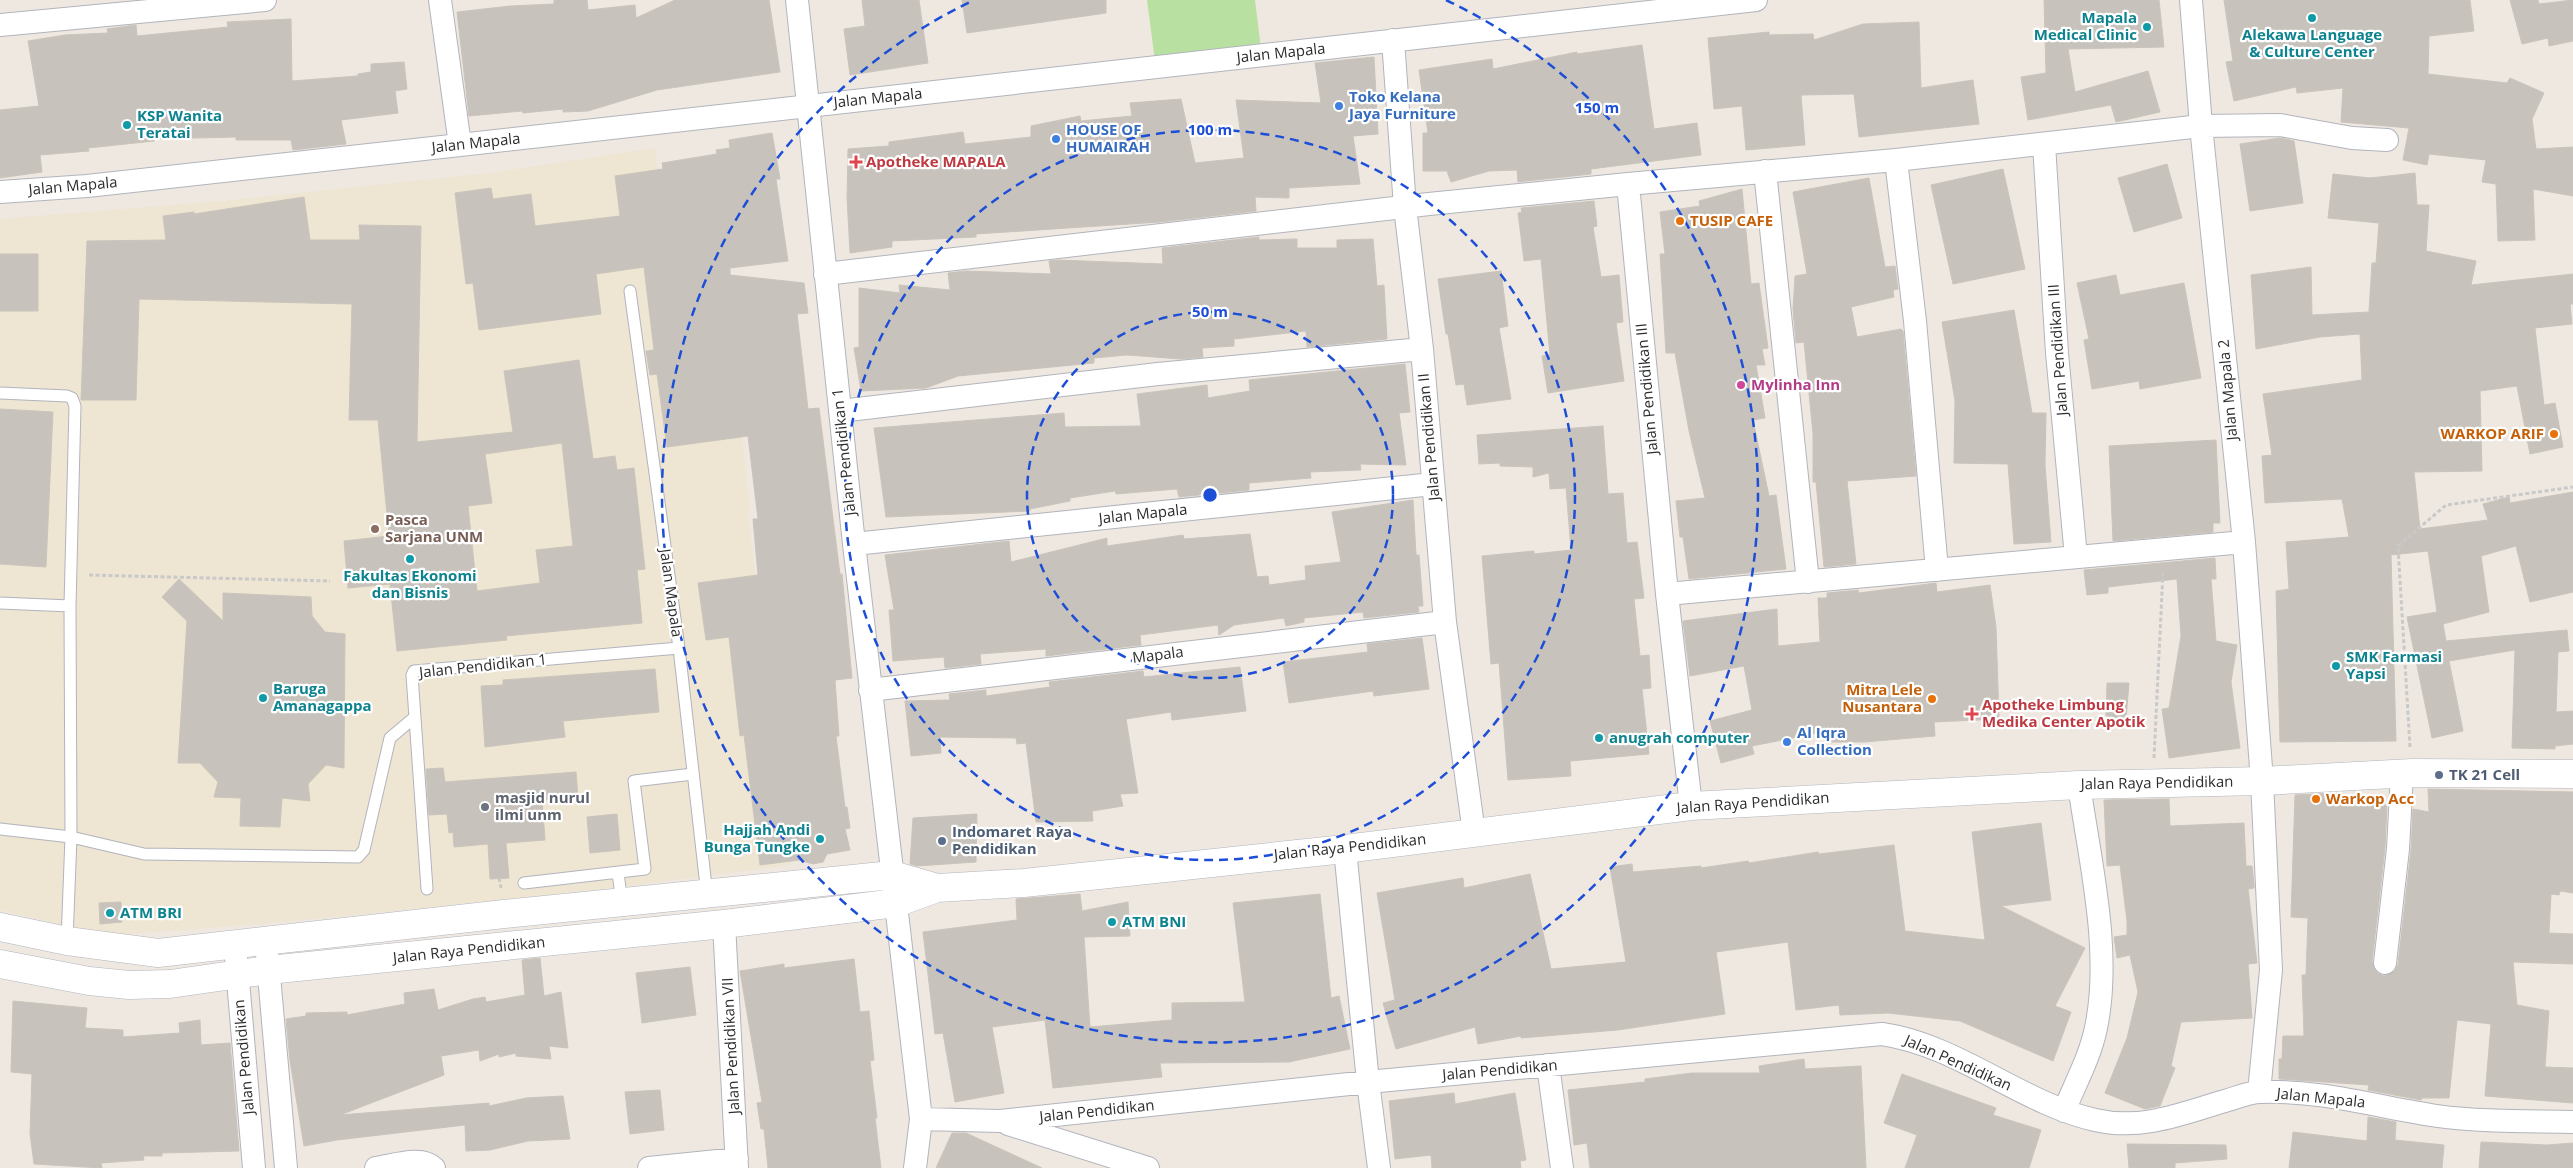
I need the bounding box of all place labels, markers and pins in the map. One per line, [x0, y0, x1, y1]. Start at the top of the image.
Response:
place label: Mapala Medical Clinic [2034, 7, 2137, 44]
marker: Alekawa Language & Culture Center [2306, 12, 2318, 24]
marker: Mapala Medical Clinic [2141, 21, 2153, 33]
place label: Alekawa Language & Culture Center [2242, 24, 2382, 61]
place label: Toko Kelana Jaya Furniture [1347, 86, 1456, 123]
marker: Toko Kelana Jaya Furniture [1333, 100, 1345, 112]
place label: KSP Wanita Teratai [137, 105, 222, 142]
marker: KSP Wanita Teratai [121, 119, 133, 131]
place label: HOUSE OF HUMAIRAH [1066, 119, 1150, 156]
marker: HOUSE OF HUMAIRAH [1050, 133, 1062, 145]
place label: Apotheke MAPALA [866, 151, 1006, 171]
marker: Apotheke MAPALA [850, 156, 862, 168]
place label: TUSIP CAFE [1690, 210, 1773, 230]
marker: TUSIP CAFE [1674, 215, 1686, 227]
place label: Mylinha Inn [1751, 374, 1840, 394]
marker: Mylinha Inn [1735, 379, 1747, 391]
place label: WARKOP ARIF [2441, 423, 2544, 443]
marker: WARKOP ARIF [2548, 428, 2560, 440]
centre of rings [1201, 486, 1219, 504]
place label: Pasca Sarjana UNM [385, 509, 483, 546]
marker: Pasca Sarjana UNM [369, 523, 381, 535]
marker: Fakultas Ekonomi dan Bisnis [404, 553, 416, 565]
place label: Fakultas Ekonomi dan Bisnis [343, 565, 477, 602]
place label: SMK Farmasi Yapsi [2346, 646, 2442, 683]
marker: SMK Farmasi Yapsi [2330, 660, 2342, 672]
place label: Baruga Amanagappa [273, 678, 372, 715]
place label: Mitra Lele Nusantara [1842, 679, 1922, 716]
marker: Baruga Amanagappa [257, 692, 269, 704]
marker: Mitra Lele Nusantara [1926, 693, 1938, 705]
place label: Apotheke Limbung Medika Center Apotik [1982, 694, 2146, 731]
marker: Apotheke Limbung Medika Center Apotik [1966, 708, 1978, 720]
place label: Al Iqra Collection [1797, 722, 1872, 759]
place label: anugrah computer [1609, 727, 1749, 747]
marker: anugrah computer [1593, 732, 1605, 744]
marker: Al Iqra Collection [1781, 736, 1793, 748]
place label: TK 21 Cell [2449, 764, 2520, 784]
marker: TK 21 Cell [2433, 769, 2445, 781]
place label: masjid nurul ilmi unm [495, 787, 590, 824]
place label: Warkop Acc [2326, 788, 2414, 808]
marker: Warkop Acc [2310, 793, 2322, 805]
marker: masjid nurul ilmi unm [479, 801, 491, 813]
place label: Hajjah Andi Bunga Tungke [704, 819, 810, 856]
place label: Indomaret Raya Pendidikan [952, 821, 1072, 858]
marker: Hajjah Andi Bunga Tungke [814, 833, 826, 845]
marker: Indomaret Raya Pendidikan [936, 835, 948, 847]
place label: ATM BRI [120, 902, 182, 922]
marker: ATM BRI [104, 907, 116, 919]
place label: ATM BNI [1122, 911, 1186, 931]
marker: ATM BNI [1106, 916, 1118, 928]

